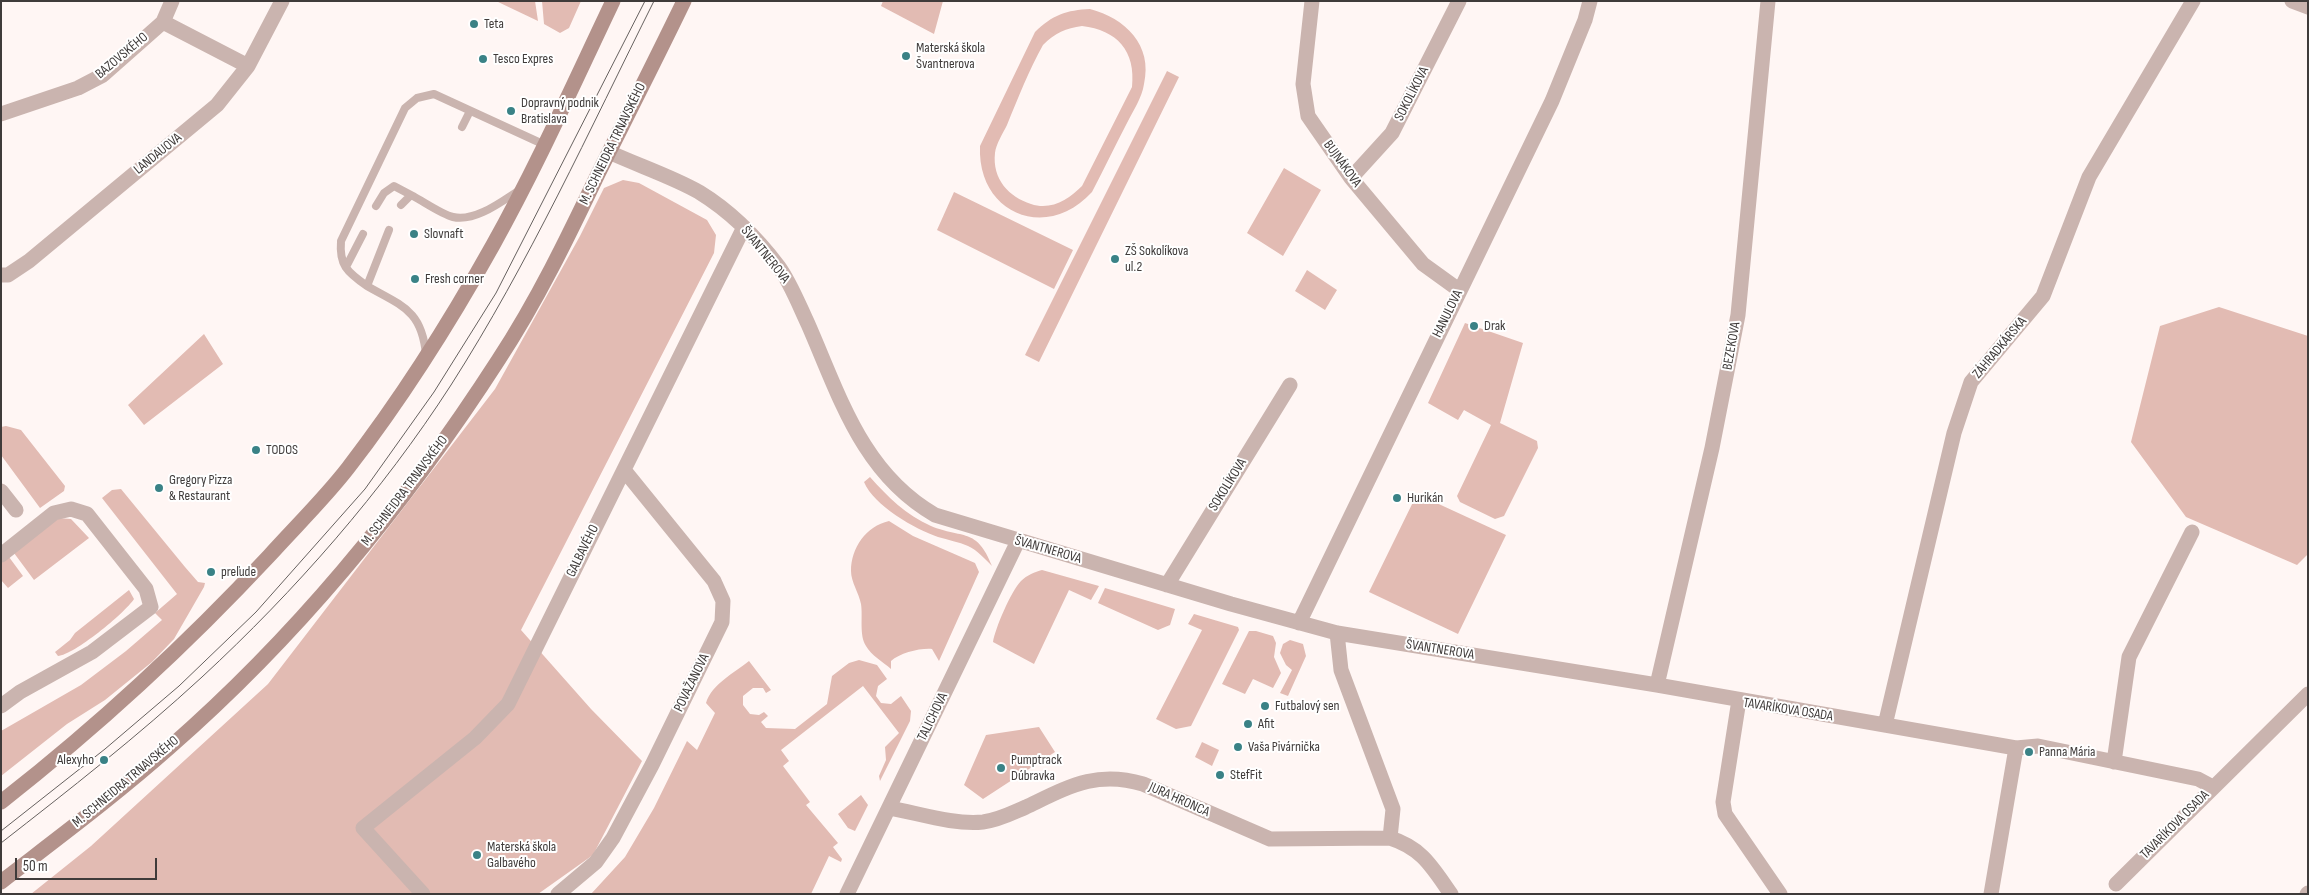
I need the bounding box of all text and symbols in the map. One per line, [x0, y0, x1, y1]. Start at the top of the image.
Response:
place label: Teta [484, 16, 504, 32]
marker: Teta [468, 18, 480, 30]
street label: BAZOVSKÉHO [92, 29, 152, 83]
place label: Materská škola Švantnerova [916, 40, 985, 72]
marker: Materská škola Švantnerova [900, 50, 912, 62]
place label: Tesco Expres [493, 51, 553, 67]
marker: Tesco Expres [477, 53, 489, 65]
street label: SOKOLÍKOVA [1391, 64, 1433, 124]
street label: M. SCHNEIDRA TRNAVSKÉHO [576, 80, 650, 208]
place label: Dopravný podnik Bratislava [521, 95, 599, 128]
marker: Dopravný podnik Bratislava [505, 105, 517, 117]
street label: LANDAUOVA [131, 130, 185, 178]
street label: BUJNÁKOVA [1319, 137, 1365, 191]
street label: ŠVANTNEROVA [737, 223, 793, 287]
place label: Slovnaft [424, 226, 463, 242]
marker: Slovnaft [408, 228, 420, 240]
place label: ZŠ Sokolíkova ul.2 [1125, 243, 1188, 276]
marker: ZŠ Sokolíkova ul.2 [1109, 253, 1121, 265]
place label: Fresh corner [425, 271, 484, 287]
marker: Fresh corner [409, 273, 421, 285]
street label: HANULOVA [1429, 287, 1467, 341]
street label: ZÁHRADKÁRSKA [1969, 314, 2031, 382]
place label: Drak [1484, 318, 1505, 334]
marker: Drak [1468, 320, 1480, 332]
street label: BEZEKOVA [1720, 321, 1744, 371]
street label: M. SCHNEIDRA TRNAVSKÉHO [358, 433, 452, 549]
place label: TODOS [266, 442, 298, 458]
marker: TODOS [250, 444, 262, 456]
street label: SOKOLÍKOVA [1205, 456, 1251, 514]
place label: Gregory Pizza & Restaurant [169, 472, 232, 504]
marker: Gregory Pizza & Restaurant [153, 482, 165, 494]
place label: Hurikán [1407, 490, 1443, 506]
marker: Hurikán [1391, 492, 1403, 504]
street label: GALBAVÉHO [563, 522, 603, 580]
street label: ŠVANTNEROVA [1013, 532, 1083, 568]
place label: preľude [221, 564, 256, 580]
marker: preľude [205, 566, 217, 578]
street label: ŠVANTNEROVA [1405, 636, 1475, 664]
street label: POVAŽANOVA [671, 651, 713, 715]
street label: TALICHOVA [914, 690, 952, 744]
street label: TAVARÍKOVA OSADA [1742, 695, 1834, 725]
place label: Futbalový sen [1275, 698, 1340, 714]
marker: Futbalový sen [1259, 700, 1271, 712]
place label: Afit [1258, 716, 1274, 732]
marker: Afit [1242, 718, 1254, 730]
street label: M. SCHNEIDRA TRNAVSKÉHO [69, 733, 183, 831]
place label: Vaša Pivárnička [1248, 739, 1320, 755]
marker: Vaša Pivárnička [1232, 741, 1244, 753]
place label: Panna Mária [2039, 744, 2095, 760]
marker: Panna Mária [2023, 746, 2035, 758]
place label: Alexyho [57, 752, 94, 768]
place label: Pumptrack Dúbravka [1011, 752, 1062, 784]
marker: Alexyho [98, 754, 110, 766]
marker: Pumptrack Dúbravka [995, 762, 1007, 774]
place label: StefFit [1230, 767, 1262, 783]
marker: StefFit [1214, 769, 1226, 781]
street label: JURA HRONCA [1146, 779, 1212, 821]
street label: TAVARÍKOVA OSADA [2137, 787, 2213, 863]
place label: Materská škola Galbavého [487, 839, 556, 872]
scale bar [18, 848, 160, 880]
marker: Materská škola Galbavého [471, 849, 483, 861]
text: 50 m [23, 857, 48, 876]

